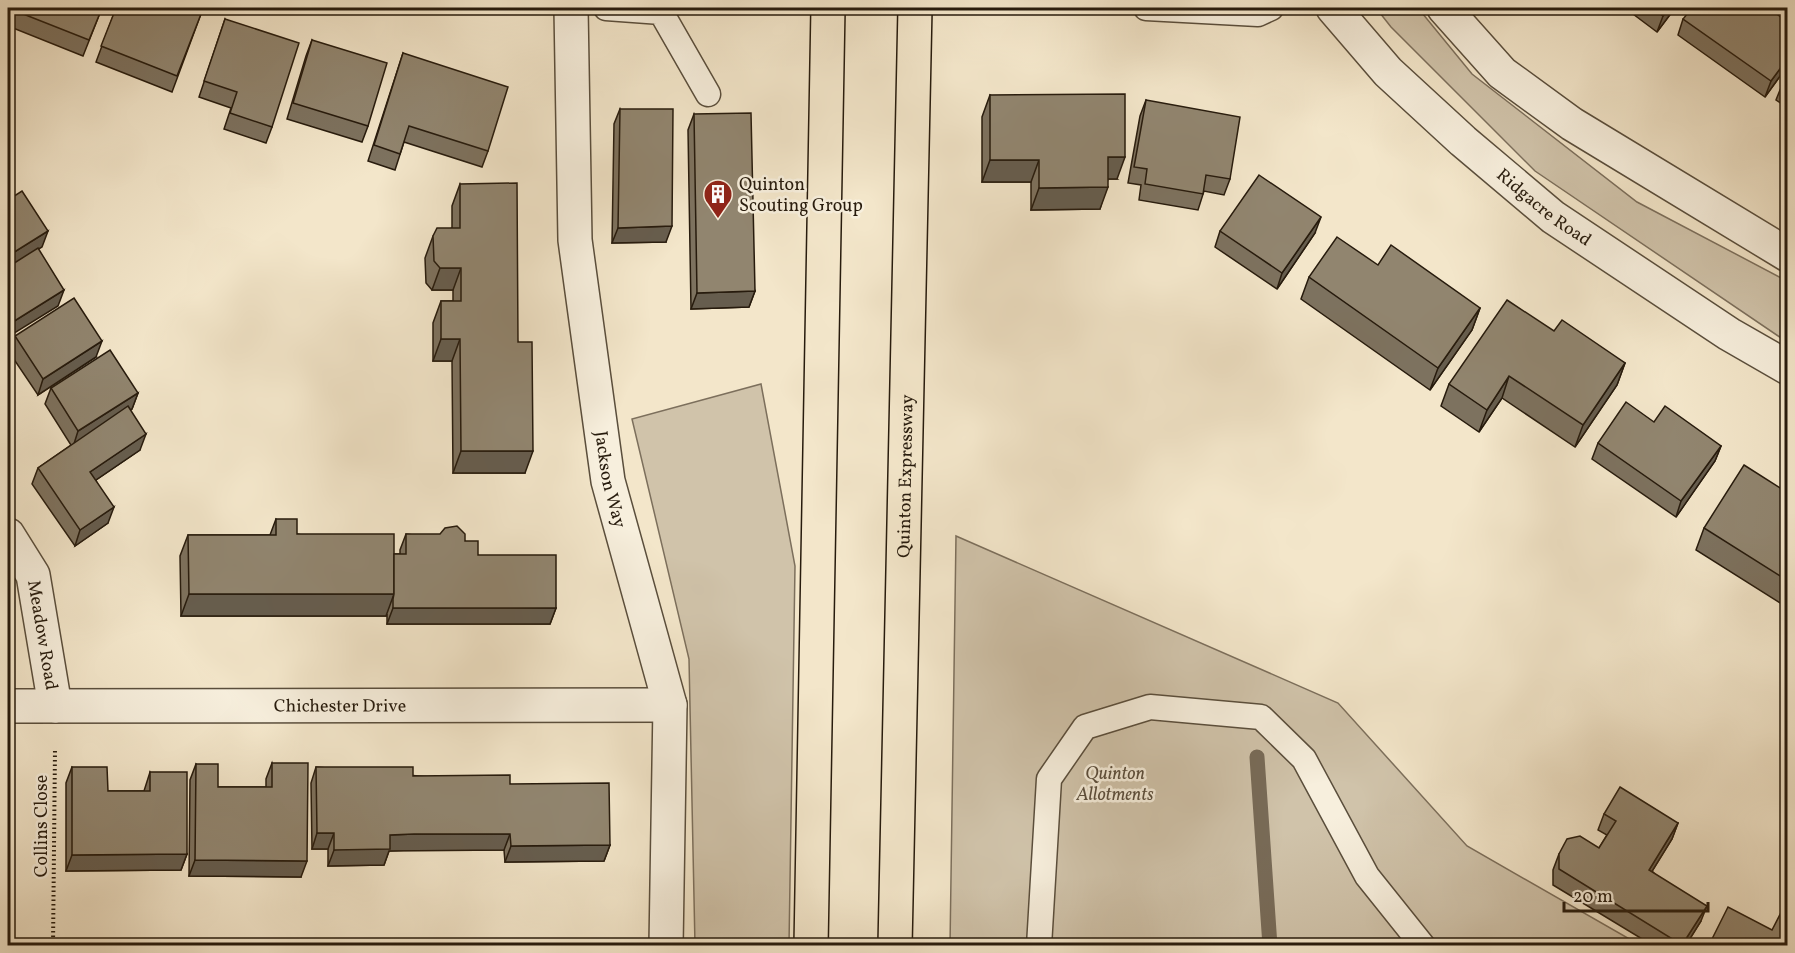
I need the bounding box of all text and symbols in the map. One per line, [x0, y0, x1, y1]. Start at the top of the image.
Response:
street label: Ridgacre Road [1490, 163, 1596, 253]
place label: Quinton Scouting Group [739, 173, 863, 219]
building icon: Quinton Scouting Group [702, 178, 734, 220]
street label: Quinton Expressway [892, 394, 921, 558]
street label: Jackson Way [587, 429, 631, 531]
street label: Meadow Road [20, 578, 63, 692]
street label: Chichester Drive [274, 694, 406, 720]
park label: Quinton Allotments [1075, 762, 1154, 808]
street label: Collins Close [30, 775, 55, 877]
scale bar [1564, 875, 1708, 913]
text: 20 m [1573, 885, 1613, 910]

